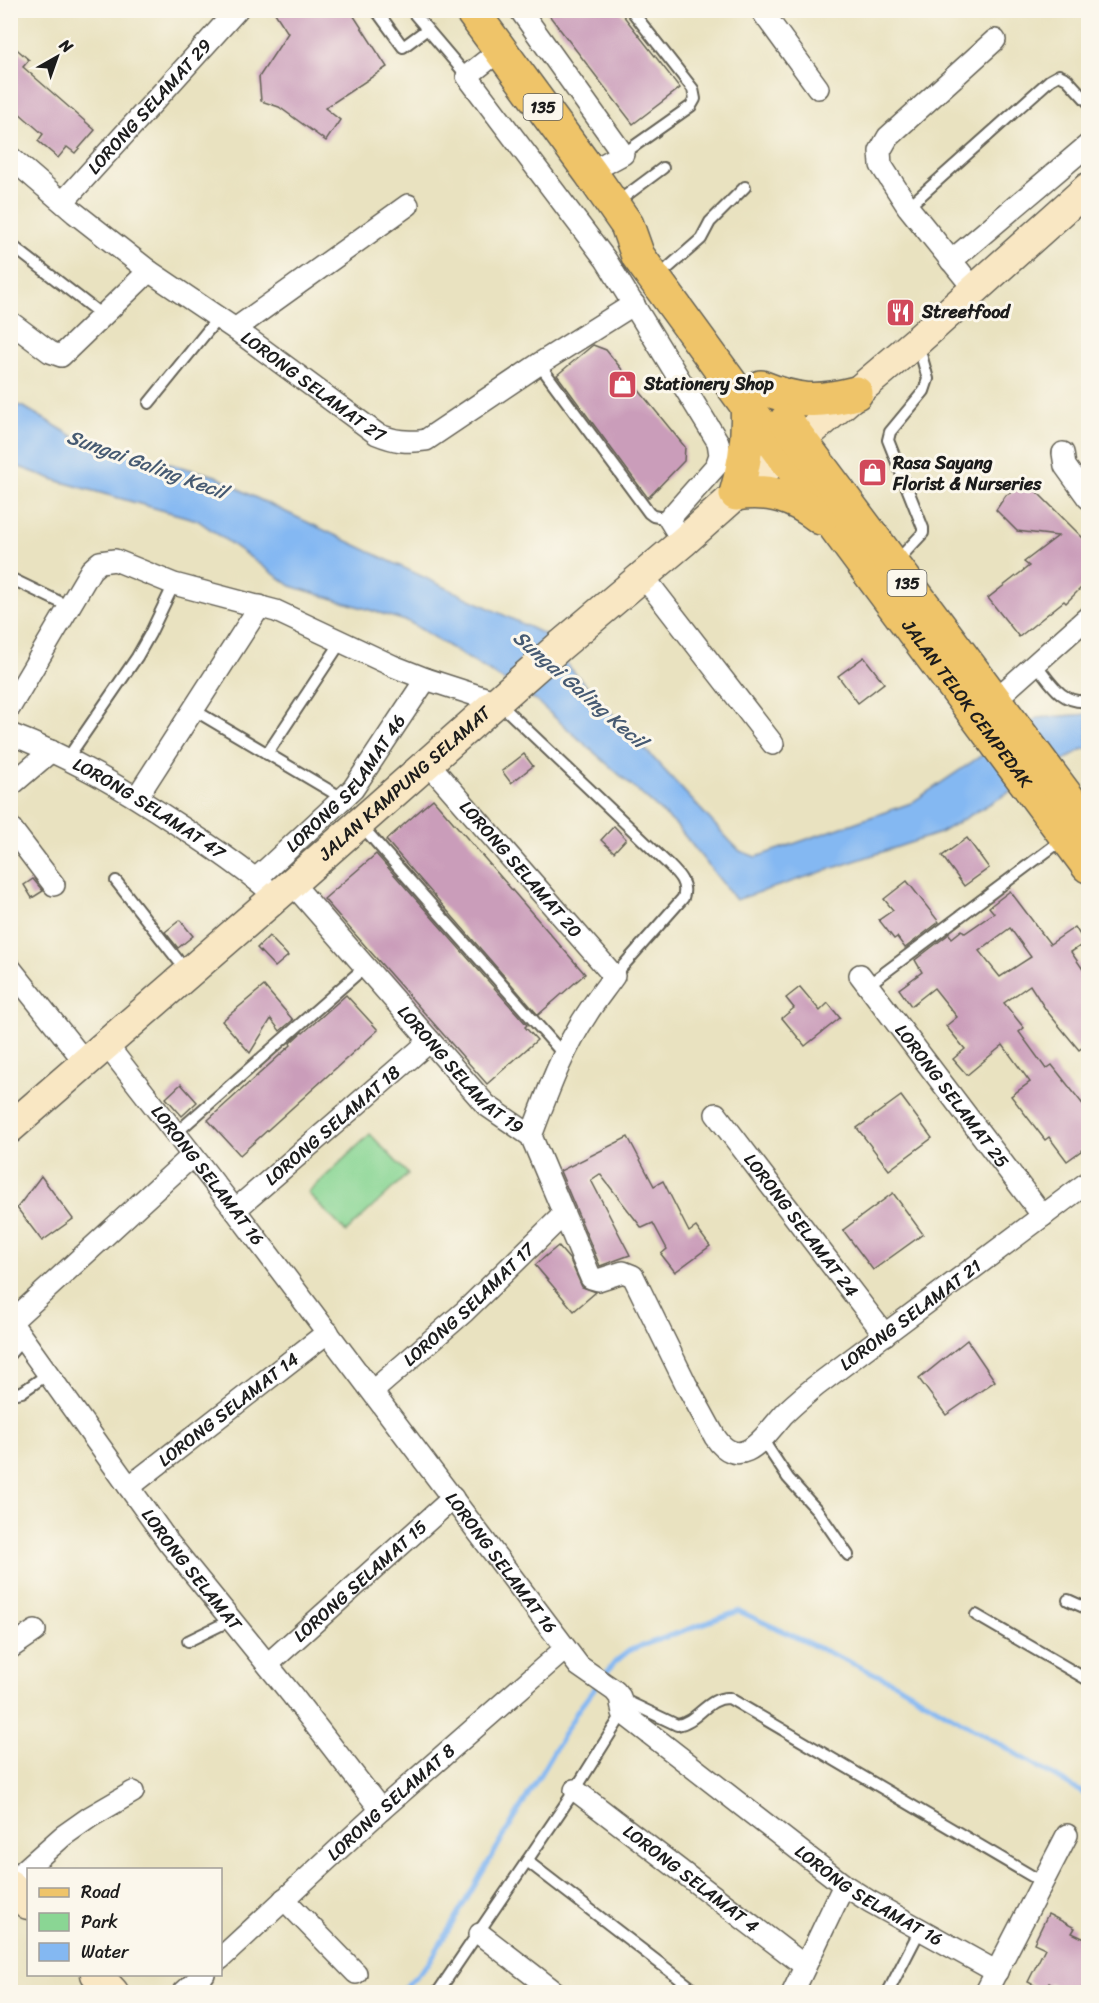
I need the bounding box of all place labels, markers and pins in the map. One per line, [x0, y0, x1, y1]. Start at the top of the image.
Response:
restaurant icon: Streetfood [885, 296, 917, 328]
place label: Streetfood [921, 296, 1011, 328]
shop icon: Stationery Shop [607, 368, 639, 400]
place label: Stationery Shop [643, 368, 774, 400]
place label: Rasa Sayang Florist & Nurseries [892, 447, 1042, 500]
shop icon: Rasa Sayang Florist & Nurseries [856, 457, 888, 489]

